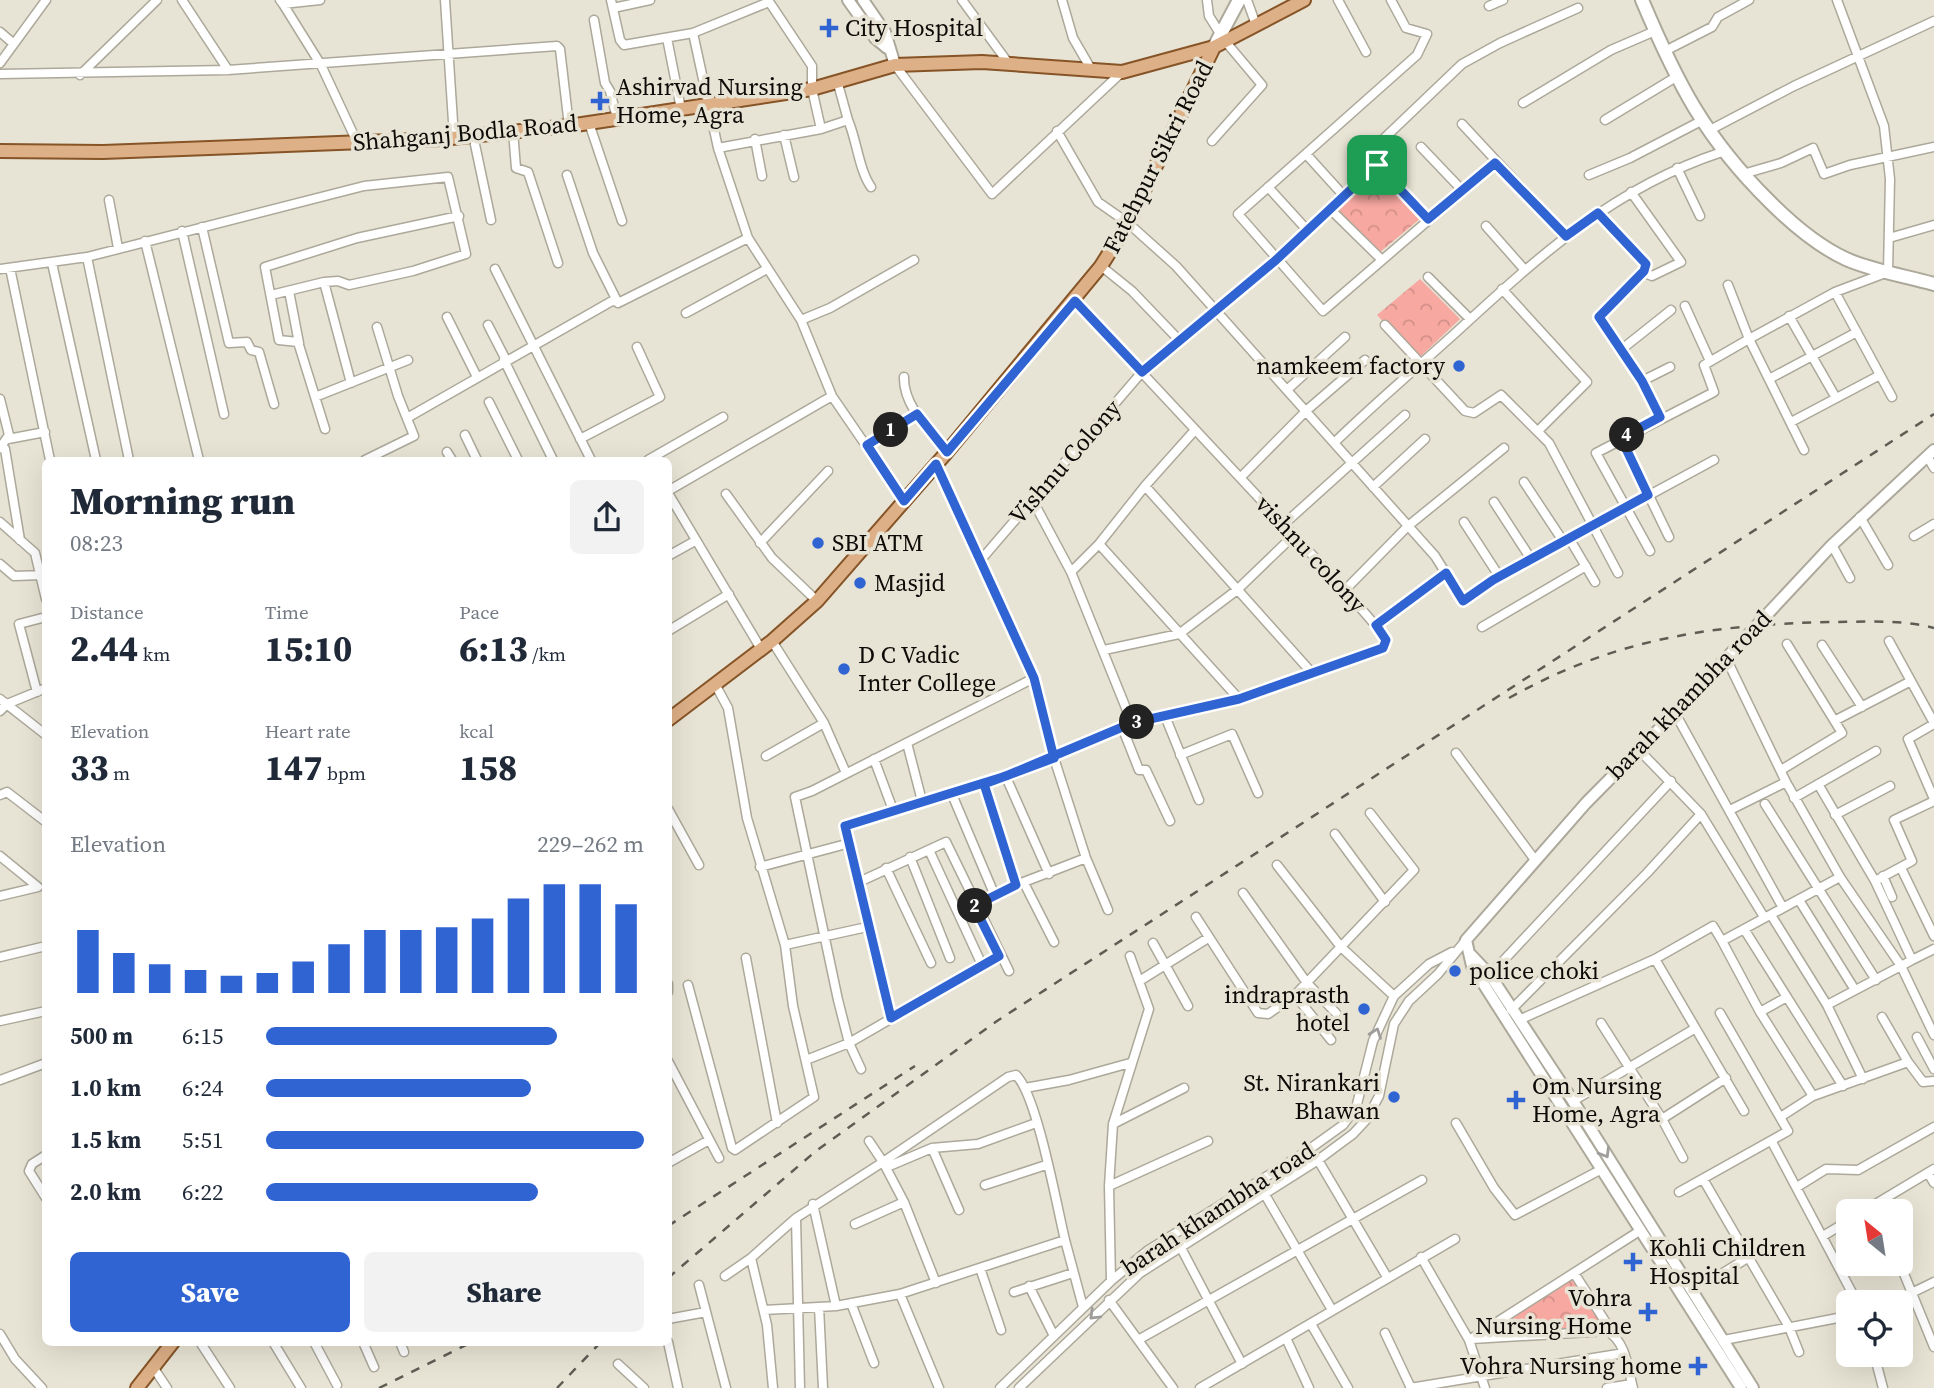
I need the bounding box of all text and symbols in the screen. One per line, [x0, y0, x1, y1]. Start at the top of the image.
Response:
place label: City Hospital [845, 11, 983, 44]
marker: City Hospital [819, 18, 839, 38]
street label: Fatehpur Sikri Road [1095, 54, 1221, 259]
place label: Ashirvad Nursing Home, Agra [616, 70, 803, 131]
marker: Ashirvad Nursing Home, Agra [590, 91, 610, 111]
street label: Shahganj Bodla Road [351, 106, 579, 159]
pin [1347, 135, 1407, 195]
icon: arrive [1358, 146, 1396, 184]
place label: namkeem factory [1256, 349, 1446, 382]
marker: namkeem factory [1451, 358, 1467, 374]
street label: Vishnu Colony [1001, 392, 1129, 531]
pin: 1 [874, 412, 908, 448]
text: 1 [885, 416, 896, 442]
pin: 4 [1610, 418, 1644, 452]
text: 4 [1621, 421, 1632, 447]
text: Morning run [70, 475, 295, 527]
button: share [570, 480, 644, 554]
street label: vishnu colony [1249, 488, 1375, 620]
place label: SBI ATM [832, 526, 924, 559]
text: 08:23 [70, 527, 123, 559]
marker: SBI ATM [810, 535, 826, 551]
place label: Masjid [874, 566, 946, 599]
marker: Masjid [852, 575, 868, 591]
text: Distance [70, 599, 144, 625]
text: Time [265, 599, 309, 625]
text: Pace [459, 599, 499, 625]
street label: barah khambha road [1599, 602, 1779, 787]
text: 2.44 [70, 625, 138, 673]
text: 15:10 [265, 625, 352, 673]
text: 6:13 [459, 625, 528, 673]
place label: D C Vadic Inter College [858, 638, 996, 699]
text: km [138, 641, 170, 667]
text: /km [528, 641, 566, 667]
marker: D C Vadic Inter College [836, 661, 852, 677]
pin: 3 [1120, 704, 1154, 740]
text: 3 [1131, 708, 1142, 734]
text: Elevation [70, 718, 149, 744]
text: Heart rate [265, 718, 351, 744]
text: kcal [459, 718, 494, 744]
text: 33 [70, 744, 109, 792]
text: 147 [265, 744, 323, 792]
text: 158 [459, 744, 517, 792]
text: m [109, 760, 130, 786]
text: bpm [323, 760, 366, 786]
text: Elevation [70, 828, 166, 860]
text: 229–262 m [537, 828, 644, 860]
pin: 2 [958, 888, 992, 923]
text: 2 [969, 892, 980, 918]
place label: police choki [1469, 954, 1599, 987]
marker: police choki [1447, 963, 1463, 979]
place label: indraprasth hotel [1224, 978, 1350, 1039]
marker: indraprasth hotel [1356, 1001, 1372, 1017]
text: 500 m [70, 1020, 133, 1052]
text: 6:15 [182, 1020, 223, 1052]
one-way arrow [1368, 1027, 1382, 1039]
place label: St. Nirankari Bhawan [1244, 1066, 1380, 1127]
place label: Om Nursing Home, Agra [1532, 1069, 1662, 1130]
text: 1.0 km [70, 1072, 141, 1104]
text: 6:24 [182, 1072, 223, 1104]
marker: St. Nirankari Bhawan [1386, 1089, 1402, 1105]
marker: Om Nursing Home, Agra [1506, 1090, 1526, 1110]
text: 1.5 km [70, 1124, 141, 1156]
text: 5:51 [182, 1124, 223, 1156]
street label: barah khambha road [1115, 1134, 1321, 1283]
one-way arrow [1596, 1145, 1609, 1158]
text: 2.0 km [70, 1176, 141, 1208]
text: 6:22 [182, 1176, 223, 1208]
north arrow [1836, 1199, 1913, 1276]
map controls [1836, 1199, 1913, 1367]
place label: Kohli Children Hospital [1649, 1231, 1806, 1292]
button: Save [70, 1252, 350, 1332]
button: Share [364, 1252, 644, 1332]
marker: Kohli Children Hospital [1623, 1252, 1643, 1272]
place label: Vohra Nursing Home [1475, 1281, 1633, 1342]
button: locate [1836, 1290, 1913, 1367]
marker: Vohra Nursing Home [1638, 1302, 1658, 1322]
one-way arrow [1089, 1307, 1102, 1320]
place label: Vohra Nursing home [1460, 1349, 1682, 1382]
marker: Vohra Nursing home [1688, 1356, 1708, 1376]

